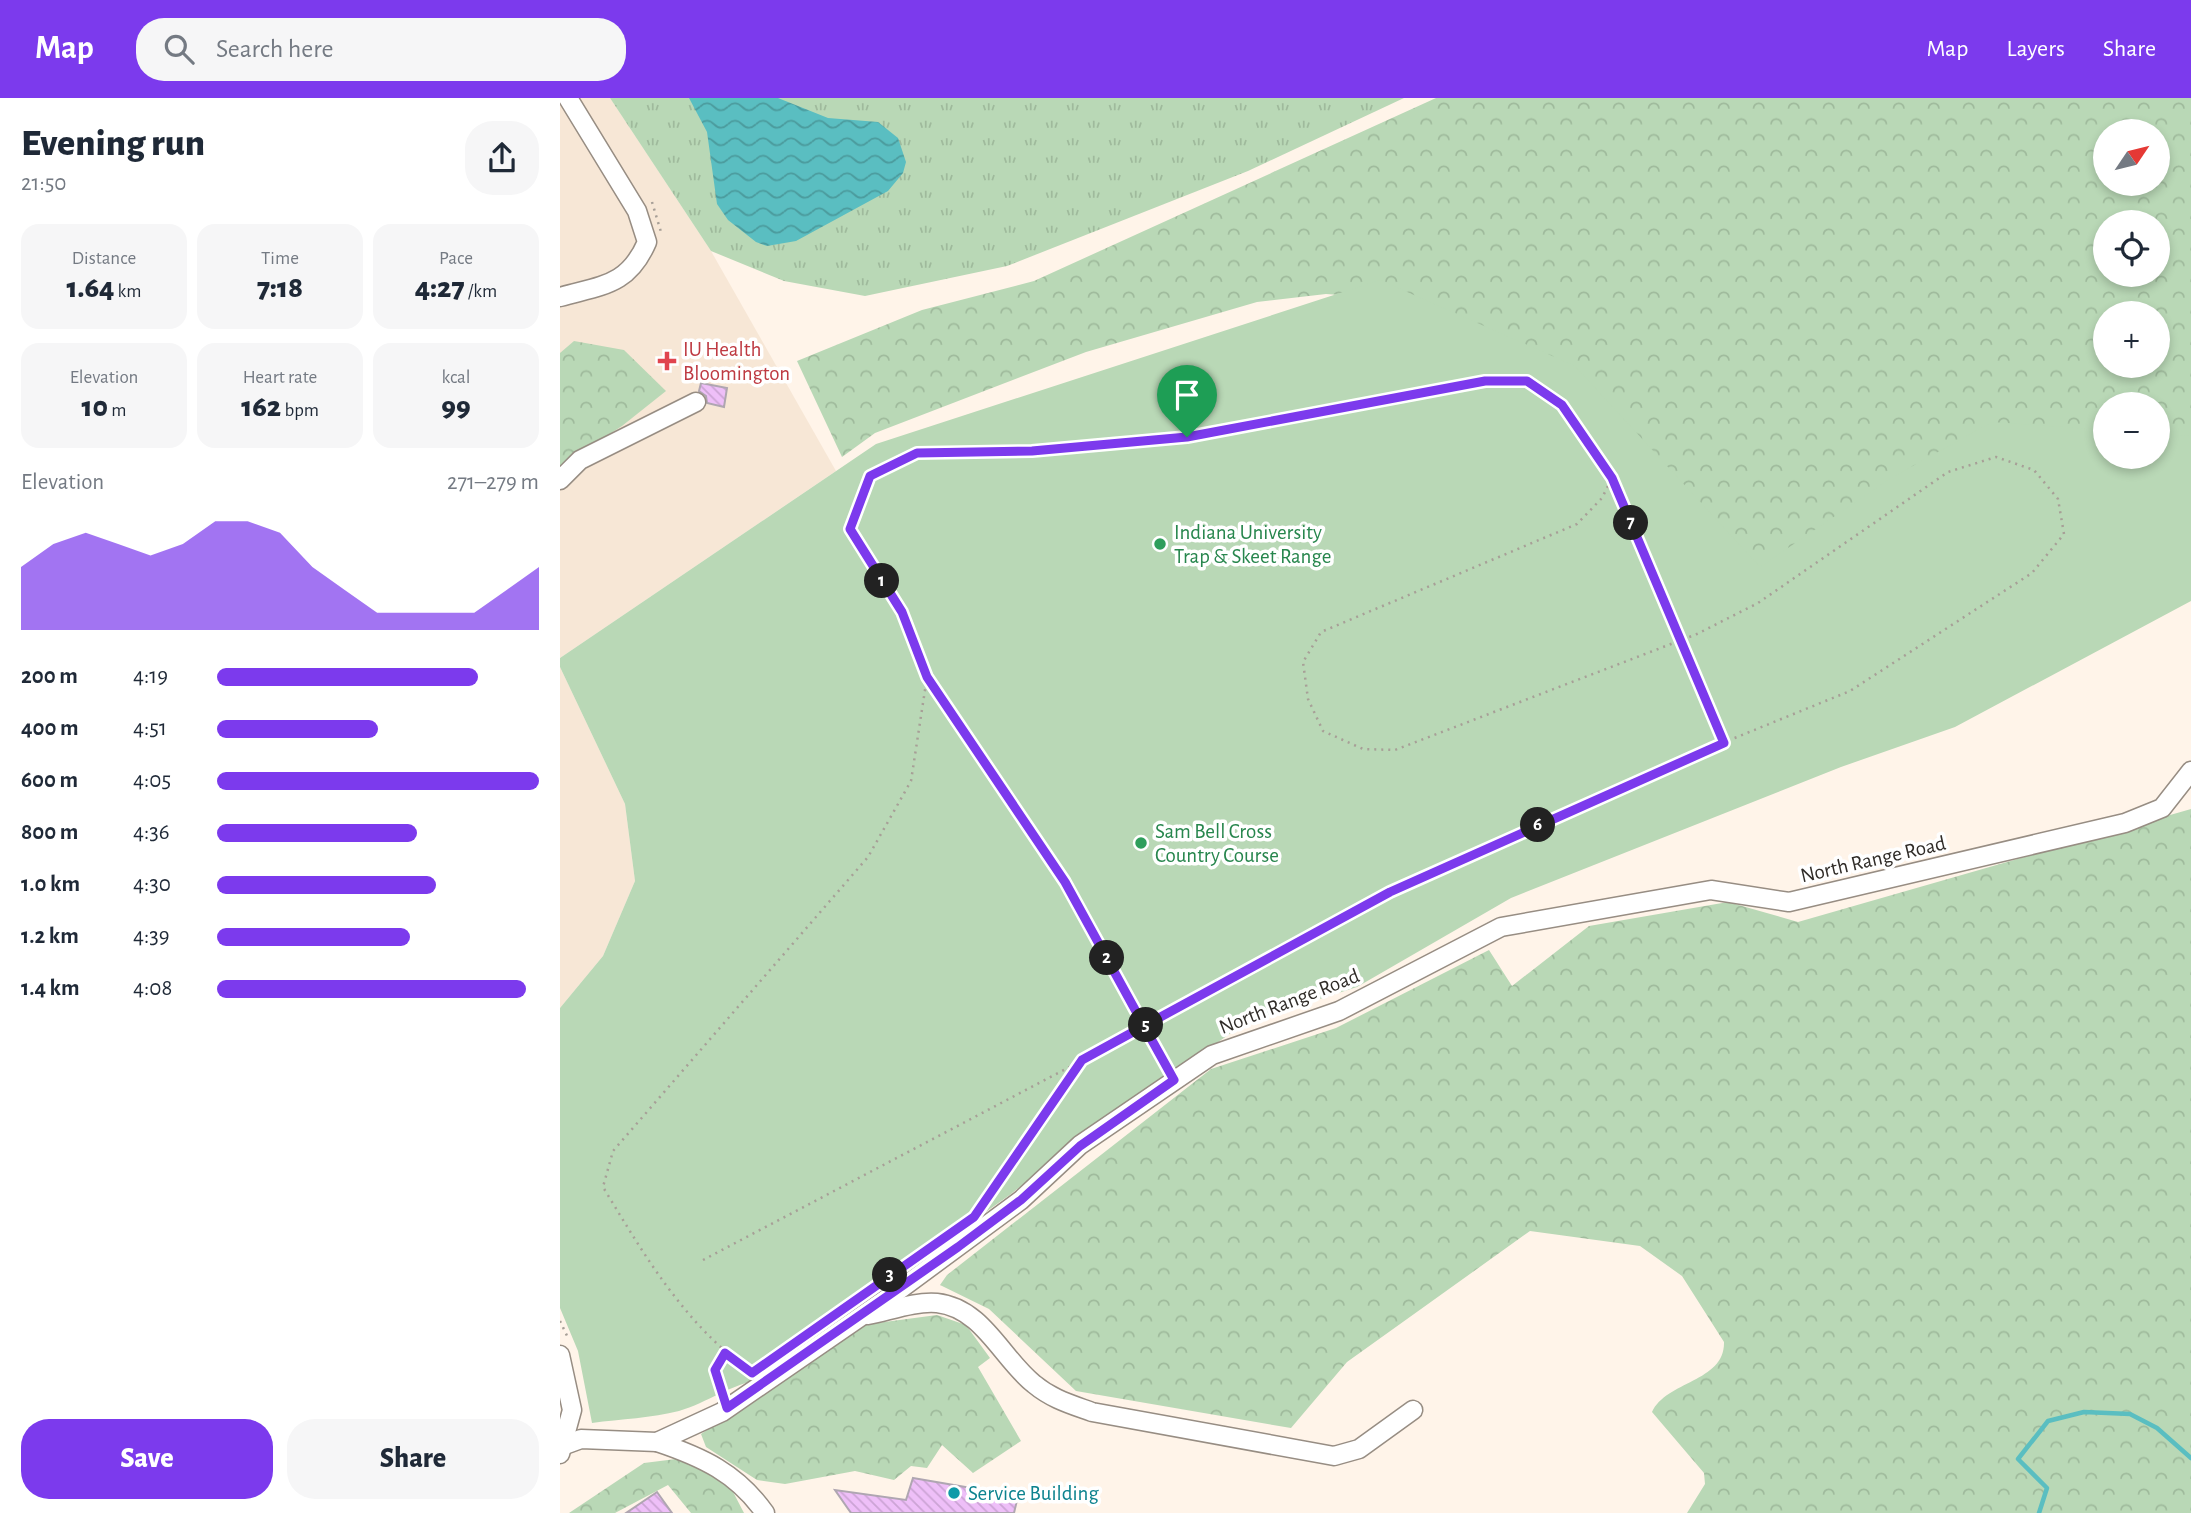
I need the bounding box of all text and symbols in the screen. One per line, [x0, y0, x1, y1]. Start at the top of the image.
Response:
search box [136, 18, 626, 81]
icon: search [160, 30, 198, 68]
text: Map [35, 32, 94, 65]
text: Search here [216, 36, 334, 62]
text: Map [1926, 37, 1968, 61]
text: Layers [2006, 37, 2065, 61]
text: Share [2103, 37, 2156, 61]
north arrow [2093, 119, 2170, 196]
map controls [2093, 119, 2170, 469]
button: share [465, 121, 539, 195]
text: Evening run [21, 125, 205, 163]
text: 21:50 [21, 172, 66, 195]
button: locate [2093, 210, 2170, 287]
text: Distance [72, 249, 136, 268]
text: Time [261, 249, 299, 268]
text: Pace [439, 249, 473, 268]
text: 1.64 [67, 273, 114, 303]
text: 7:18 [257, 273, 303, 303]
text: 4:27 [415, 273, 465, 303]
text: km [114, 282, 141, 301]
text: /km [465, 282, 497, 301]
button: + [2093, 301, 2170, 378]
place label: IU Health Bloomington [683, 339, 790, 384]
marker: IU Health Bloomington [657, 351, 677, 371]
pin [1157, 365, 1217, 437]
text: Elevation [70, 368, 138, 387]
text: Heart rate [243, 368, 317, 387]
text: kcal [442, 368, 470, 387]
icon: arrive [1168, 376, 1206, 414]
text: 10 [82, 392, 108, 422]
text: 162 [241, 392, 281, 422]
text: 99 [441, 392, 471, 422]
button: − [2093, 392, 2170, 469]
text: m [108, 401, 126, 420]
text: bpm [281, 401, 319, 420]
text: Elevation [21, 471, 104, 494]
text: 271–279 m [447, 471, 539, 494]
pin: 7 [1614, 506, 1648, 540]
text: 7 [1626, 513, 1635, 532]
place label: Indiana University Trap & Skeet Range [1174, 522, 1331, 567]
marker: Indiana University Trap & Skeet Range [1152, 536, 1168, 552]
pin: 1 [864, 564, 900, 598]
text: 1 [878, 571, 885, 590]
text: 200 m [21, 665, 78, 688]
text: 4:19 [133, 665, 168, 688]
text: 400 m [21, 717, 79, 740]
text: 4:51 [133, 717, 167, 740]
text: 600 m [21, 769, 78, 792]
text: 4:05 [133, 769, 171, 792]
pin: 6 [1520, 808, 1556, 842]
text: 6 [1533, 815, 1542, 834]
text: 800 m [21, 821, 78, 844]
text: 4:36 [133, 821, 170, 844]
place label: Sam Bell Cross Country Course [1155, 821, 1279, 866]
street label: North Range Road [1798, 833, 1948, 886]
marker: Sam Bell Cross Country Course [1133, 835, 1149, 851]
text: 1.0 km [21, 873, 80, 896]
text: 4:30 [133, 873, 171, 896]
text: 1.2 km [21, 925, 79, 948]
text: 4:39 [133, 925, 170, 948]
pin: 2 [1090, 940, 1124, 976]
text: 2 [1102, 948, 1111, 967]
street label: North Range Road [1216, 965, 1362, 1038]
text: 1.4 km [21, 977, 80, 1000]
text: 4:08 [133, 977, 172, 1000]
pin: 5 [1128, 1007, 1164, 1042]
text: 5 [1141, 1015, 1150, 1034]
pin: 3 [872, 1258, 908, 1292]
text: 3 [885, 1265, 894, 1284]
button: Save [21, 1419, 273, 1499]
button: Share [287, 1419, 539, 1499]
place label: Service Building [968, 1483, 1099, 1504]
marker: Service Building [946, 1485, 962, 1501]

